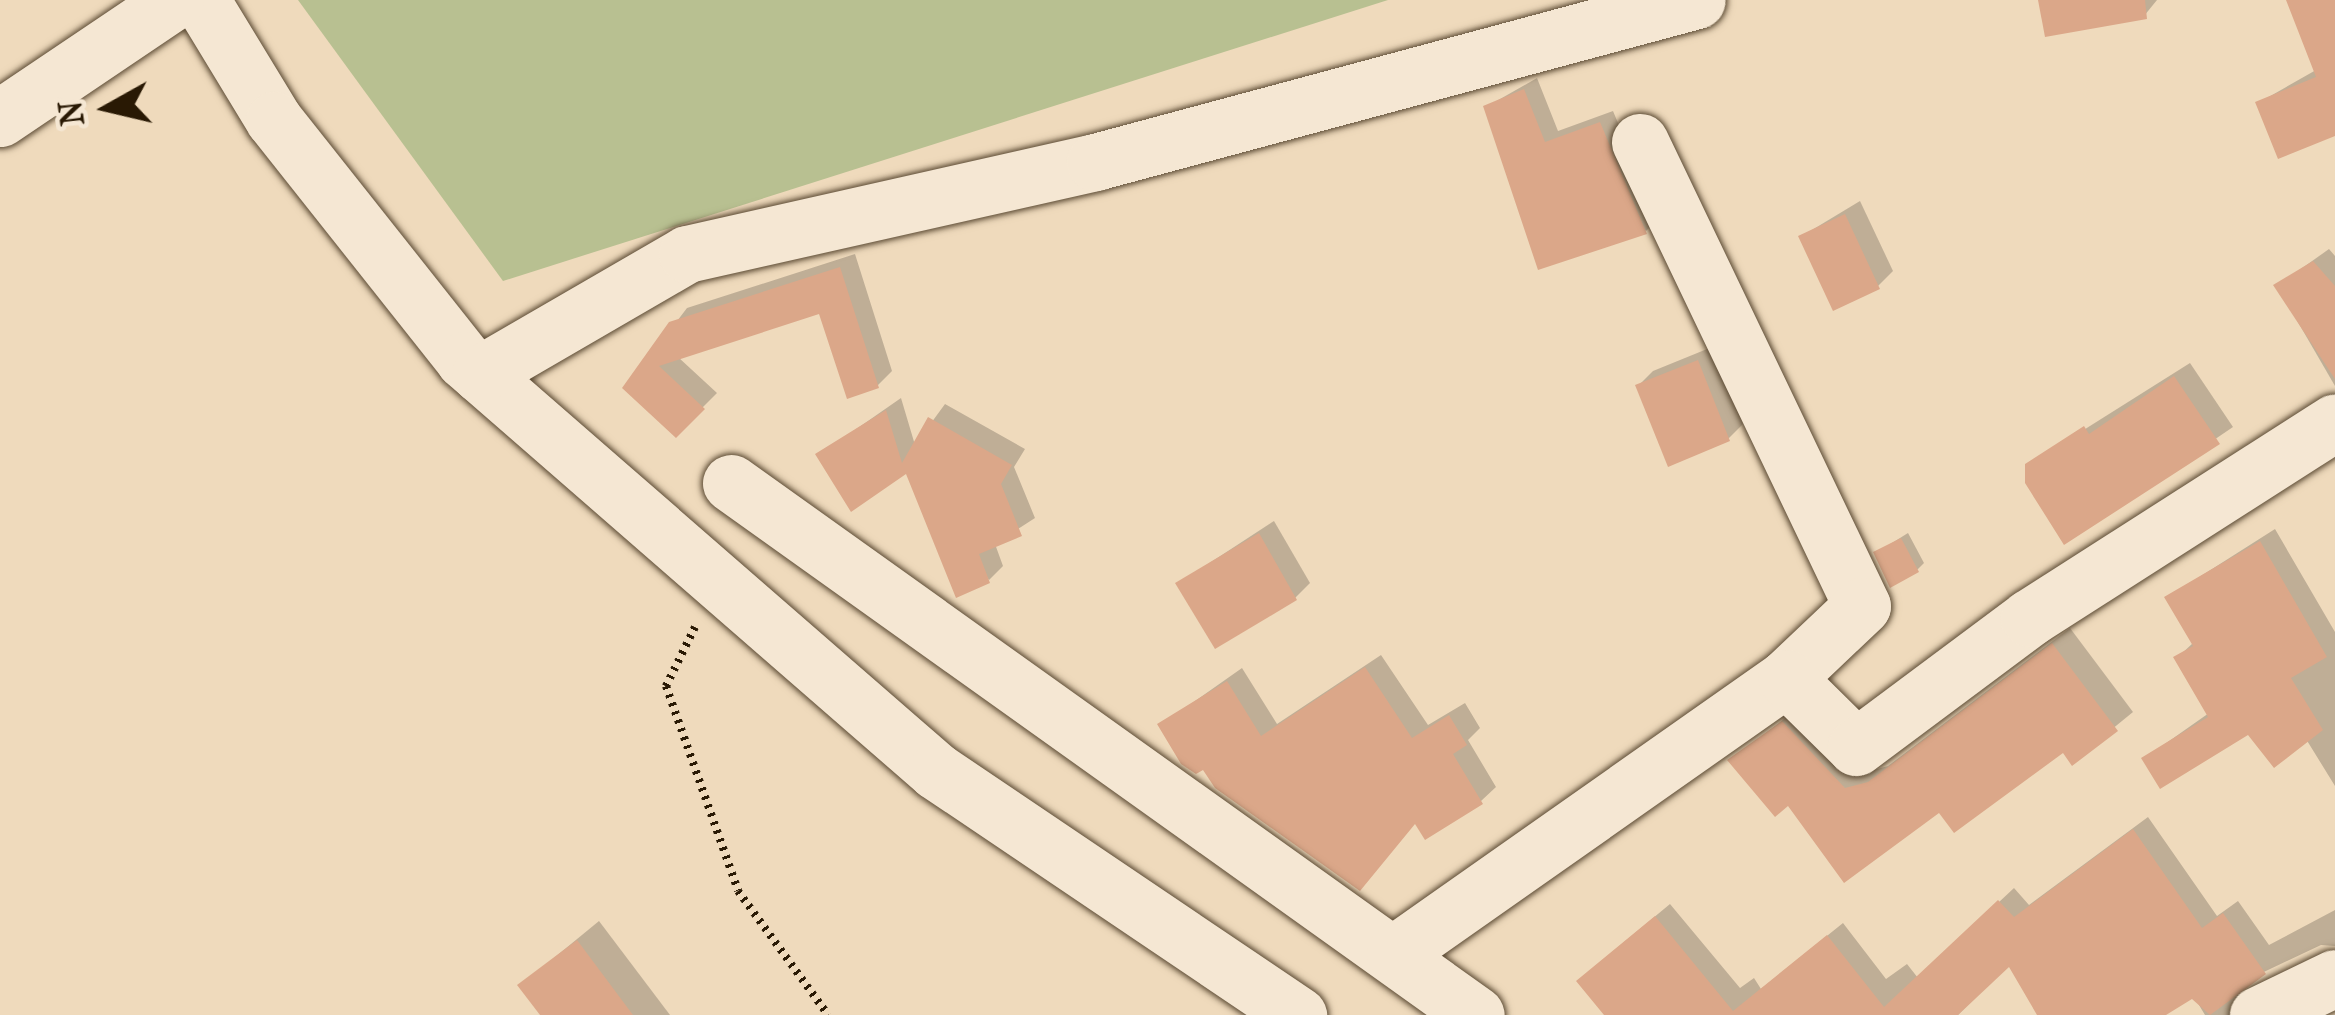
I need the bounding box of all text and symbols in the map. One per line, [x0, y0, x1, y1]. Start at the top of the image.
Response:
north arrow [48, 48, 168, 168]
text: N [51, 98, 93, 128]

